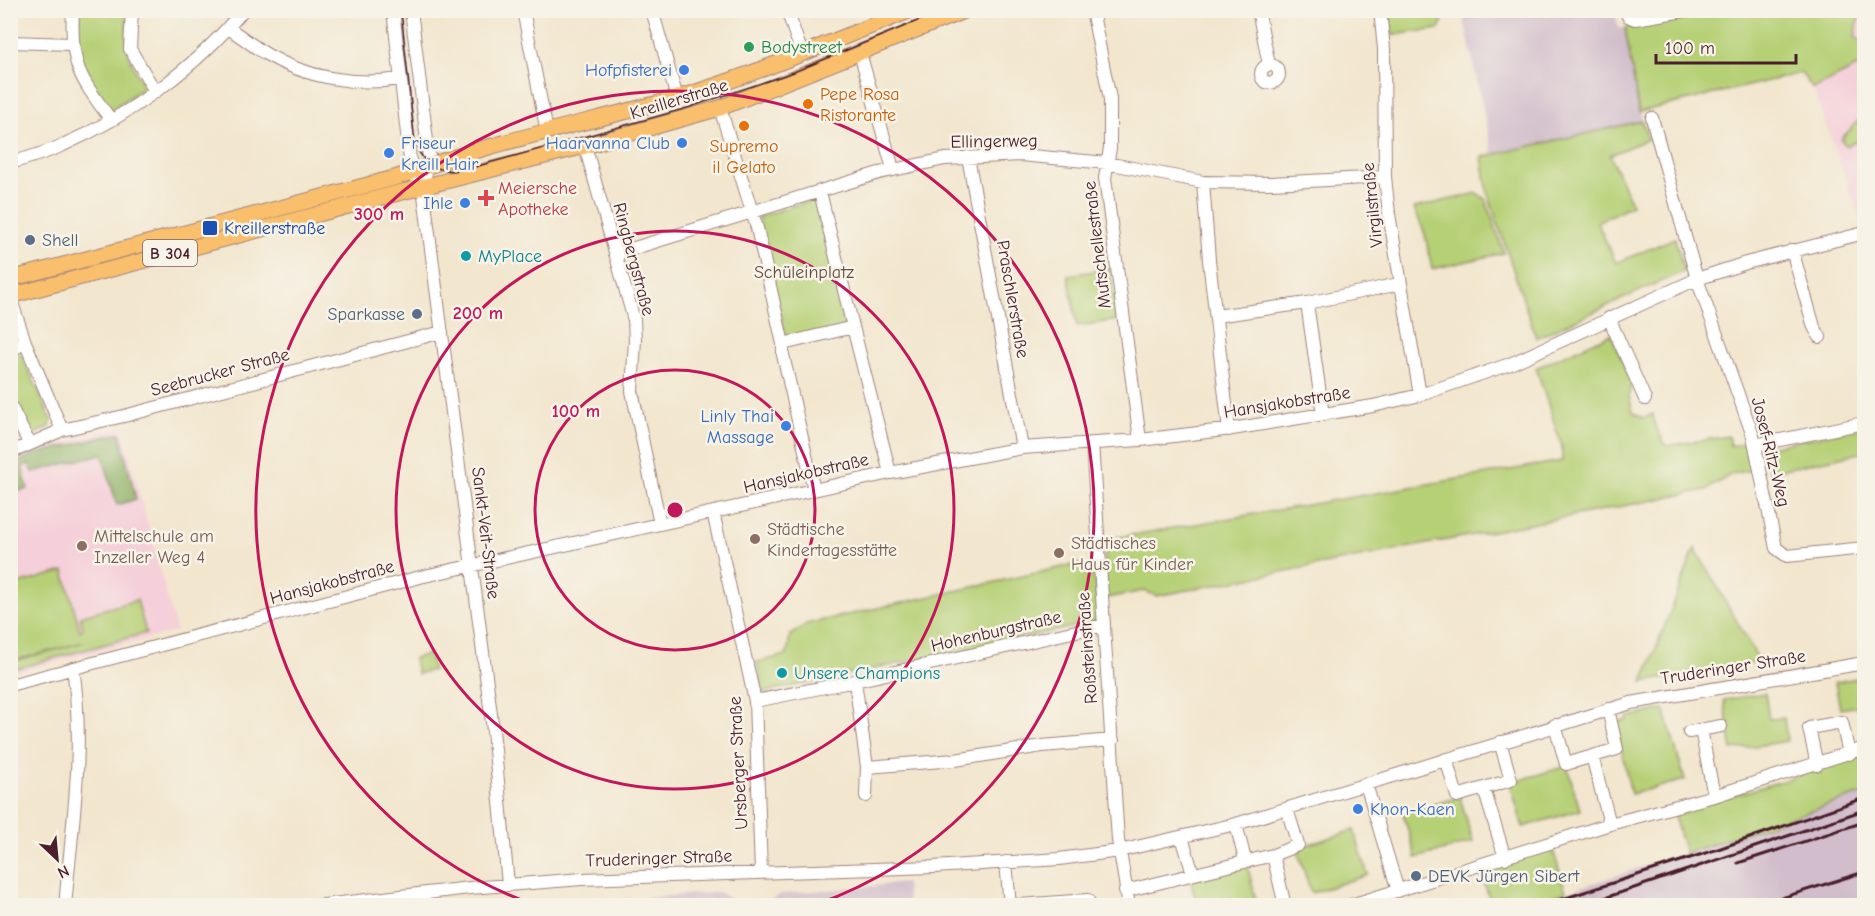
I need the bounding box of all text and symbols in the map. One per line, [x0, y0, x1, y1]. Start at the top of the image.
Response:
scale bar [1656, 27, 1796, 65]
place label: Bodystreet [761, 37, 843, 58]
text: 100 m [1665, 38, 1715, 59]
marker: Bodystreet [742, 40, 756, 54]
place label: Hofpfisterei [585, 60, 672, 81]
marker: Hofpfisterei [677, 63, 691, 77]
street label: Kreillerstraße [628, 75, 731, 124]
place label: Pepe Rosa Ristorante [820, 84, 900, 126]
marker: Pepe Rosa Ristorante [801, 97, 815, 111]
marker: Supremo il Gelato [737, 119, 751, 133]
street label: Ellingerweg [950, 130, 1038, 153]
place label: Friseur Kreill Hair [401, 133, 479, 175]
place label: Haarvanna Club [546, 133, 670, 154]
marker: Haarvanna Club [675, 136, 689, 150]
place label: Supremo il Gelato [710, 136, 778, 178]
marker: Friseur Kreill Hair [382, 146, 396, 160]
street label: Virgilstraße [1358, 162, 1387, 248]
place label: Meiersche Apotheke [498, 178, 577, 220]
street label: Mutschellestraße [1079, 180, 1116, 310]
marker: Meiersche Apotheke [479, 191, 493, 205]
place label: Ihle [423, 193, 453, 214]
marker: Ihle [458, 196, 472, 210]
street label: Ringbergstraße [608, 200, 659, 318]
text: 300 m [354, 204, 404, 225]
place label: Kreillerstraße [224, 218, 325, 239]
marker: Kreillerstraße [201, 219, 219, 237]
place label: Shell [42, 230, 79, 251]
marker: Shell [23, 233, 37, 247]
street label: Praschlerstraße [992, 239, 1033, 360]
road number: B 304 [143, 240, 197, 266]
place label: MyPlace [478, 246, 542, 267]
marker: MyPlace [459, 249, 473, 263]
park label: Schüleinplatz [754, 262, 854, 283]
text: 200 m [453, 303, 503, 324]
place label: Sparkasse [328, 304, 405, 325]
marker: Sparkasse [410, 307, 424, 321]
street label: Seebrucker Straße [148, 344, 292, 401]
street label: Hansjakobstraße [1222, 382, 1352, 423]
street label: Josef-Ritz-Weg [1747, 395, 1794, 509]
text: 100 m [552, 401, 600, 422]
place label: Linly Thai Massage [701, 406, 774, 448]
marker: Linly Thai Massage [779, 419, 793, 433]
street label: Hansjakobstraße [741, 449, 871, 498]
street label: Sankt-Veit-Straße [467, 466, 504, 600]
centre of rings [665, 500, 685, 520]
place label: Städtische Kindertagesstätte [767, 519, 897, 561]
place label: Mittelschule am Inzeller Weg 4 [94, 526, 214, 568]
marker: Städtische Kindertagesstätte [748, 532, 762, 546]
place label: Städtisches Haus für Kinder [1071, 533, 1194, 575]
marker: Mittelschule am Inzeller Weg 4 [75, 539, 89, 553]
marker: Städtisches Haus für Kinder [1052, 546, 1066, 560]
street label: Hansjakobstraße [268, 556, 397, 609]
street label: Roßsteinstraße [1073, 591, 1102, 705]
street label: Hohenburgstraße [929, 606, 1063, 657]
street label: Truderinger Straße [1659, 646, 1807, 689]
place label: Unsere Champions [794, 663, 940, 684]
marker: Unsere Champions [775, 666, 789, 680]
street label: Ursberger Straße [725, 696, 752, 830]
place label: Khon-Kaen [1370, 799, 1455, 820]
marker: Khon-Kaen [1351, 802, 1365, 816]
north arrow [27, 829, 87, 889]
street label: Truderinger Straße [585, 845, 733, 872]
text: N [55, 861, 72, 882]
place label: DEVK Jürgen Sibert [1428, 866, 1580, 887]
marker: DEVK Jürgen Sibert [1409, 869, 1423, 883]

